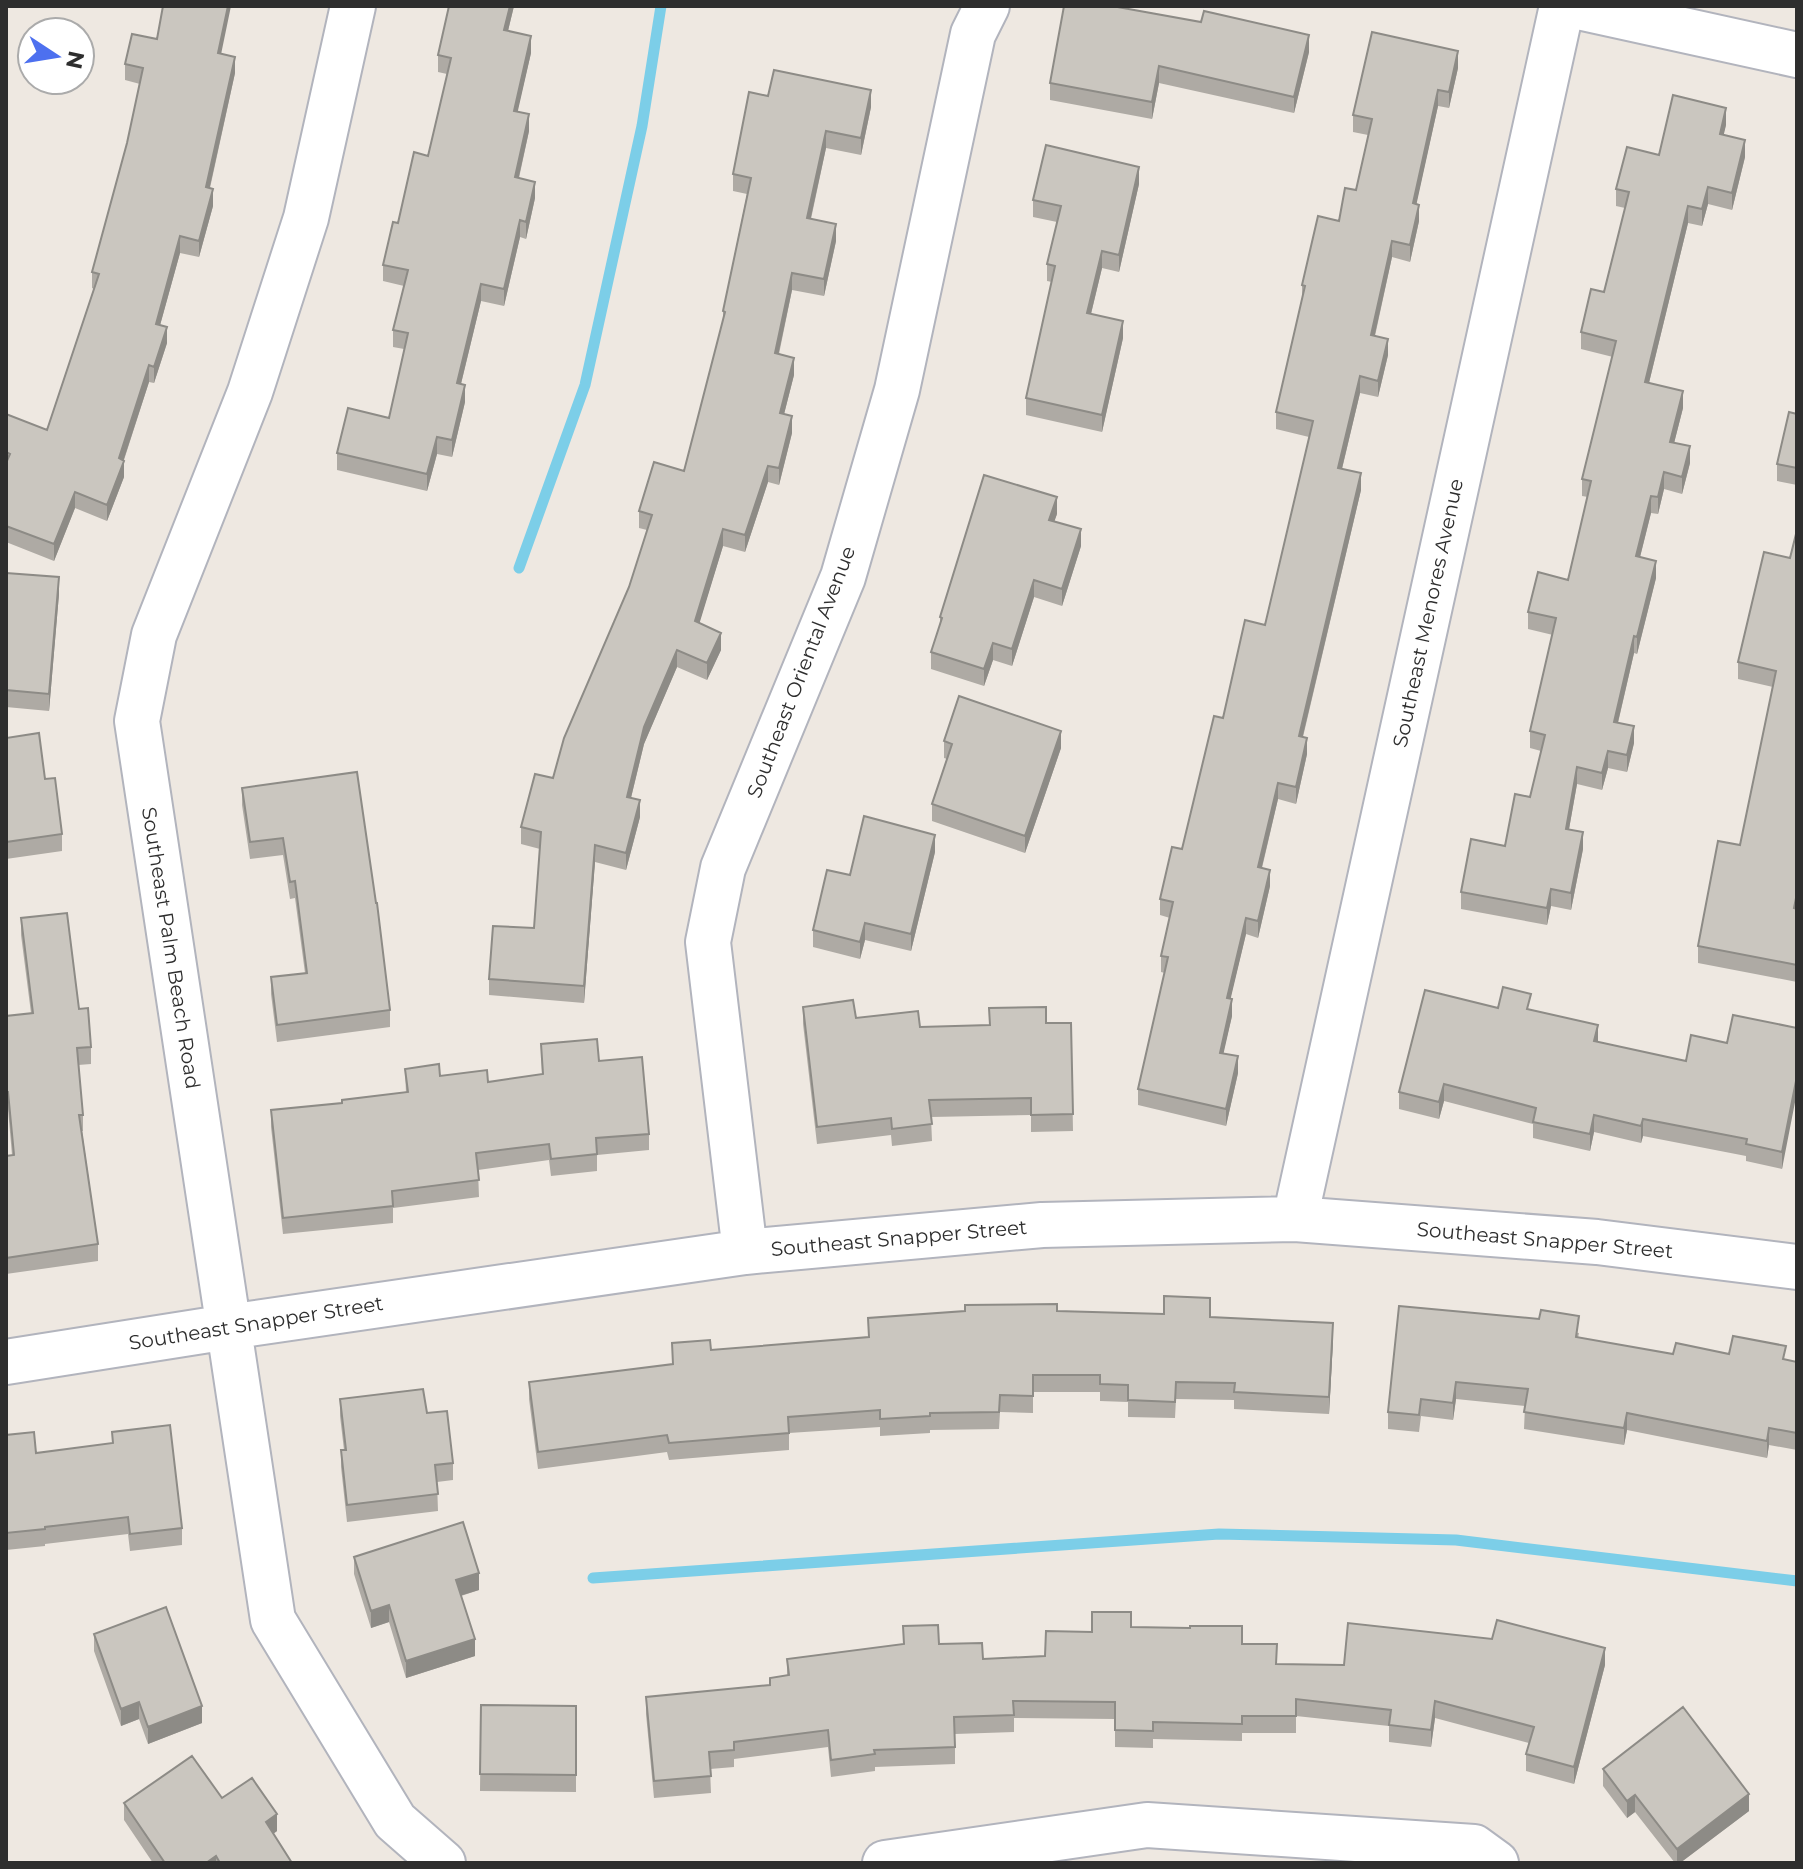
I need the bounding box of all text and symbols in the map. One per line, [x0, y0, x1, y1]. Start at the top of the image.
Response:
north arrow [16, 16, 96, 96]
text: N [60, 49, 90, 72]
street label: Southeast Menores Avenue [1388, 476, 1468, 750]
street label: Southeast Oriental Avenue [742, 543, 860, 801]
street label: Southeast Palm Beach Road [137, 805, 205, 1091]
street label: Southeast Snapper Street [770, 1215, 1028, 1261]
street label: Southeast Snapper Street [1416, 1217, 1674, 1263]
street label: Southeast Snapper Street [127, 1291, 385, 1355]

